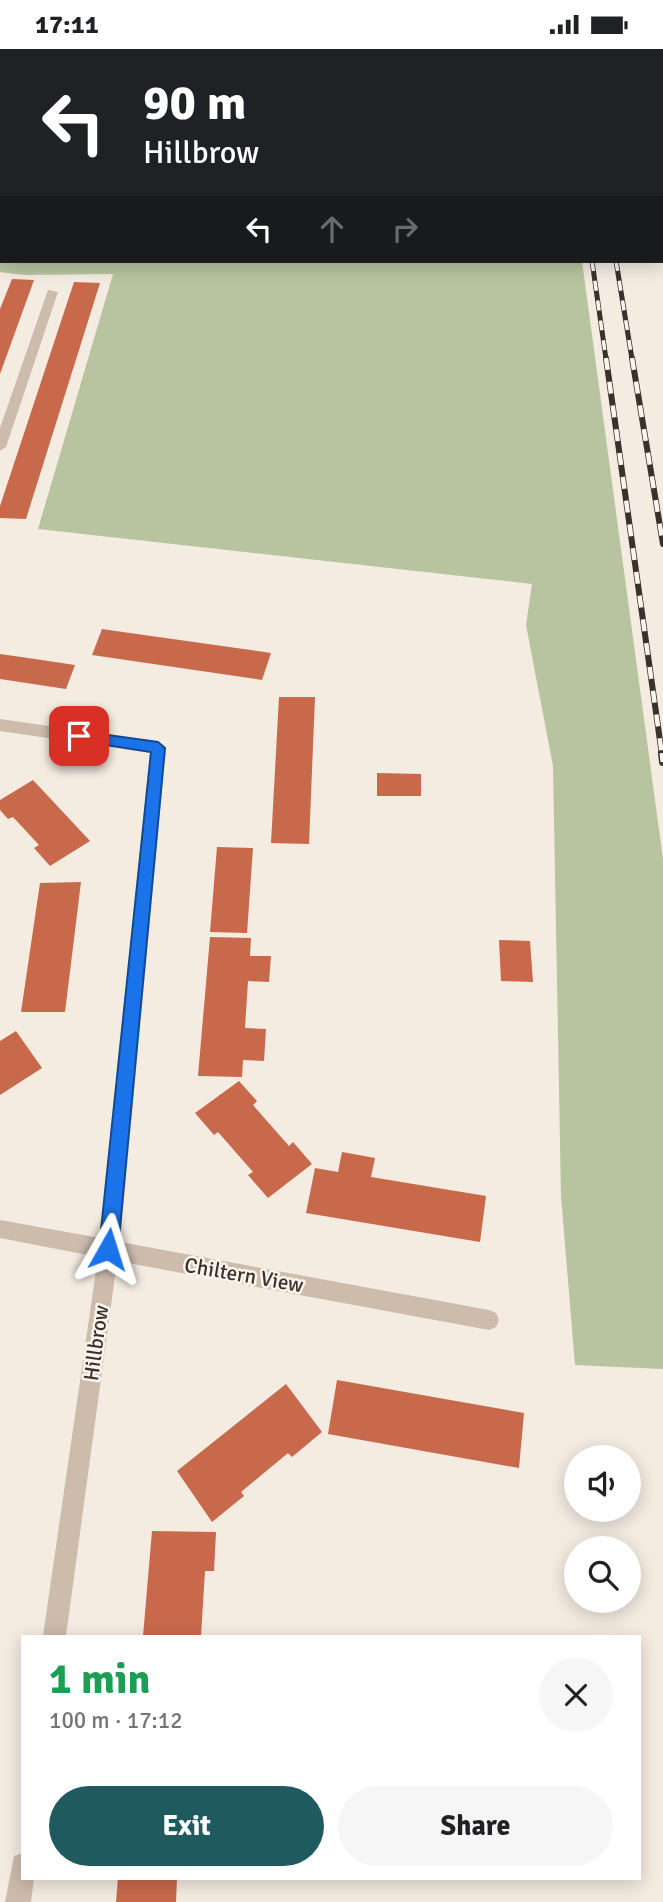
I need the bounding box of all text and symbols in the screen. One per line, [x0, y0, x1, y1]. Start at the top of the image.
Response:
text: 17:11 [35, 9, 99, 41]
text: 90 m [143, 73, 246, 133]
icon: left [28, 77, 119, 168]
text: Hillbrow [143, 133, 259, 172]
icon: left [240, 210, 278, 248]
icon: ahead [313, 210, 351, 248]
icon: right [386, 210, 424, 248]
pin [49, 706, 109, 766]
icon: arrive [60, 717, 98, 755]
position arrow [71, 1212, 145, 1286]
street label: Chiltern View [183, 1252, 305, 1298]
street label: Hillbrow [78, 1303, 114, 1383]
map controls [564, 1445, 641, 1613]
button: sound [564, 1445, 641, 1522]
button: search [564, 1536, 641, 1613]
text: 1 min [49, 1654, 150, 1705]
button: close [539, 1658, 613, 1732]
text: 100 m · 17:12 [49, 1706, 183, 1735]
button: Exit [49, 1786, 324, 1866]
button: Share [338, 1786, 613, 1866]

